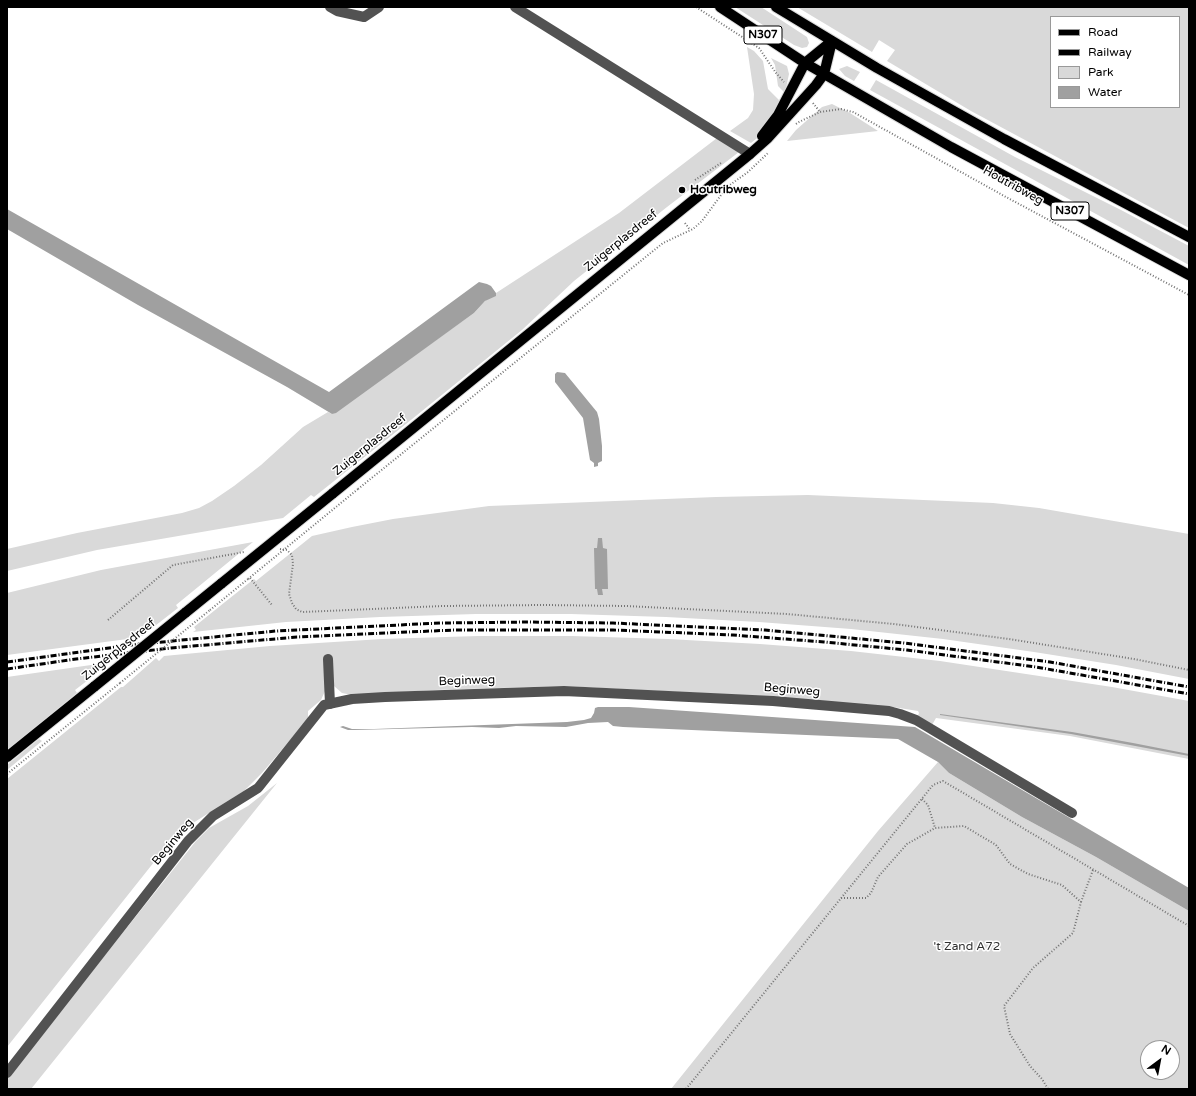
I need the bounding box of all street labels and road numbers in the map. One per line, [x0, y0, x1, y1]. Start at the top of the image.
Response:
road number: N307 [744, 26, 782, 44]
street label: Houtribweg [980, 163, 1046, 209]
road number: N307 [1051, 202, 1089, 220]
street label: Zuigerplasdreef [581, 207, 661, 275]
street label: Zuigerplasdreef [330, 411, 410, 479]
street label: Zuigerplasdreef [79, 616, 159, 684]
street label: Beginweg [438, 673, 496, 689]
street label: Beginweg [763, 680, 821, 700]
street label: Beginweg [149, 816, 197, 868]

